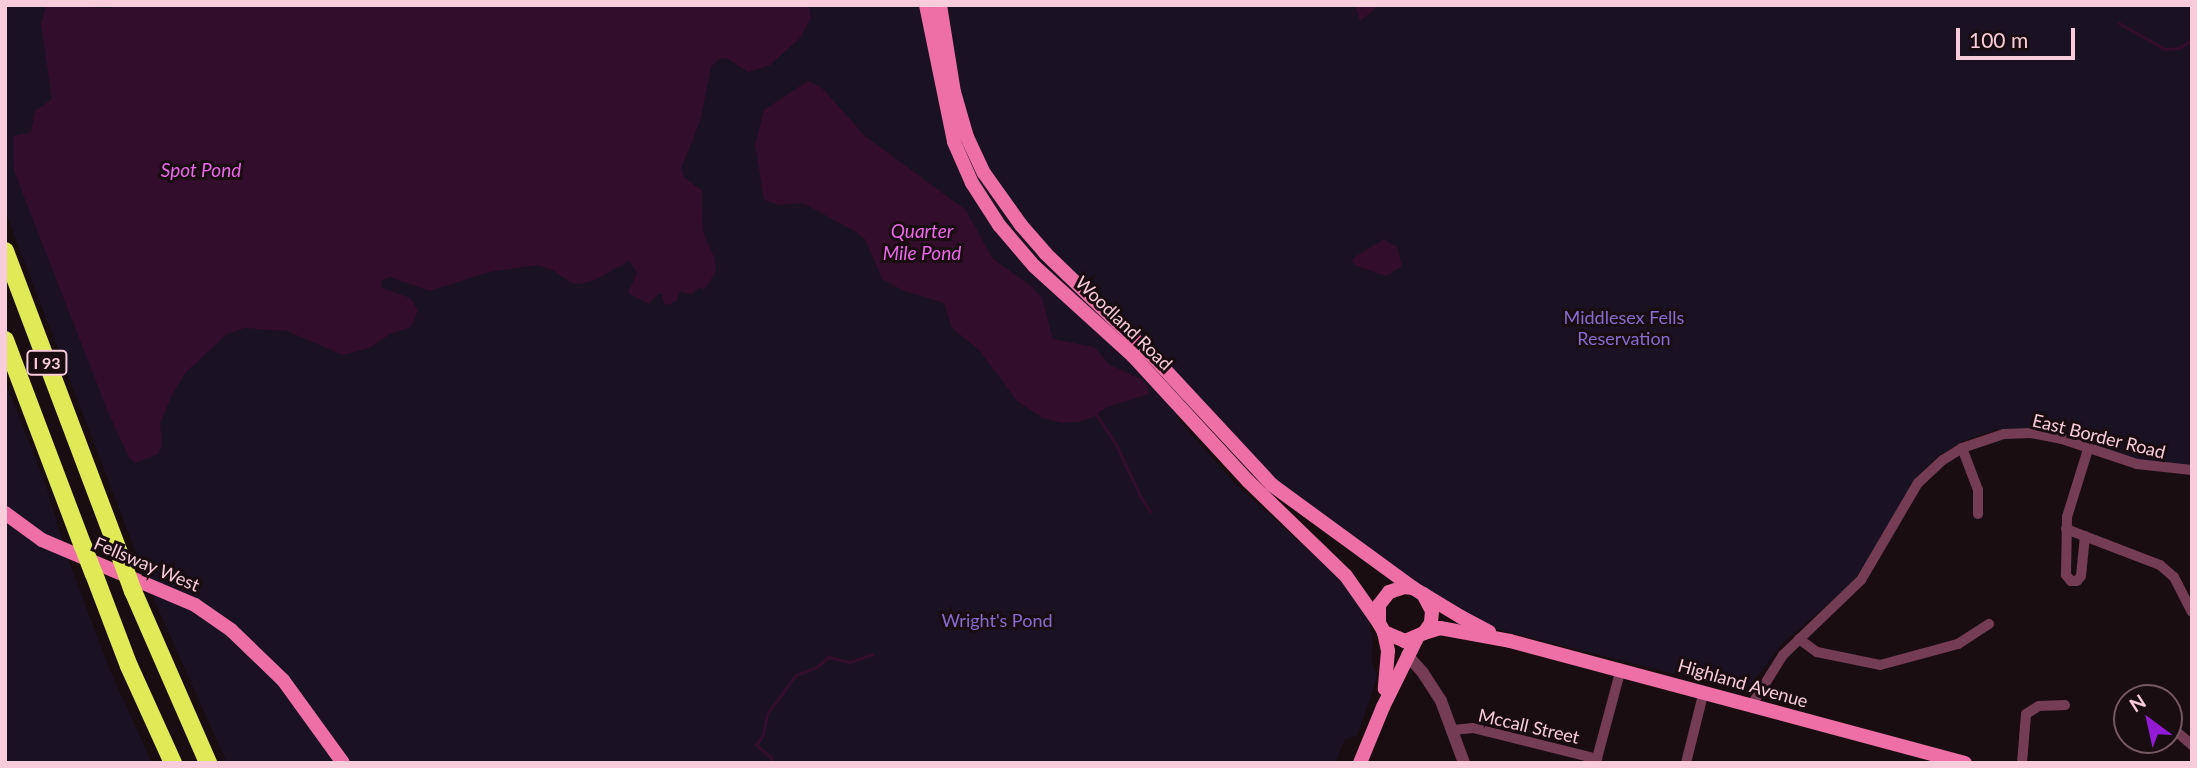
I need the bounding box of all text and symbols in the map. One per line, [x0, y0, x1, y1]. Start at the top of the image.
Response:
scale bar [1959, 14, 2078, 58]
text: 100 m [1969, 27, 2028, 52]
water label: Spot Pond [161, 159, 241, 181]
water label: Quarter Mile Pond [883, 220, 961, 264]
street label: Woodland Road [1071, 271, 1177, 375]
park label: Middlesex Fells Reservation [1564, 307, 1684, 350]
road number: I 93 [26, 350, 68, 376]
street label: East Border Road [2030, 409, 2168, 463]
street label: Fellsway West [91, 532, 203, 596]
park label: Wright's Pond [941, 609, 1053, 631]
street label: Highland Avenue [1675, 654, 1811, 712]
north arrow [2113, 684, 2183, 754]
text: N [2125, 689, 2150, 716]
street label: Mccall Street [1476, 704, 1582, 748]

